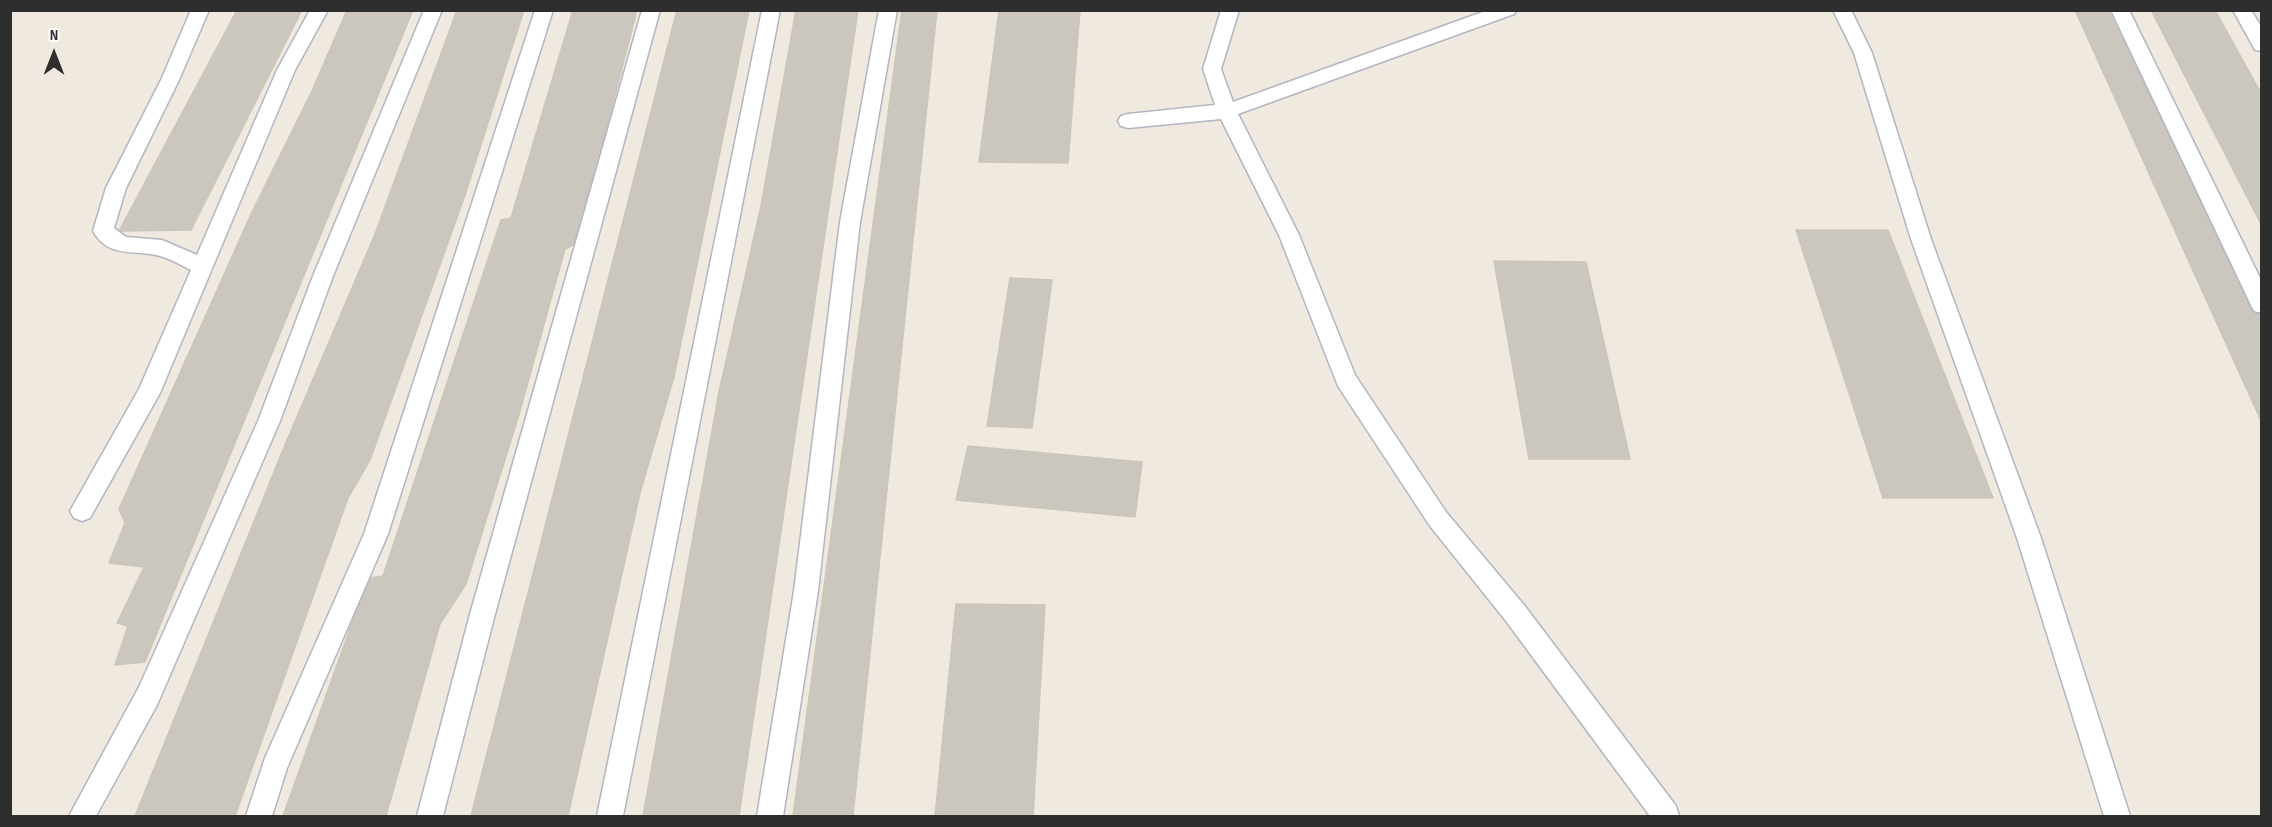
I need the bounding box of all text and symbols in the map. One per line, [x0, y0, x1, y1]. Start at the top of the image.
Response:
north arrow [24, 24, 84, 84]
text: N [50, 26, 58, 45]

